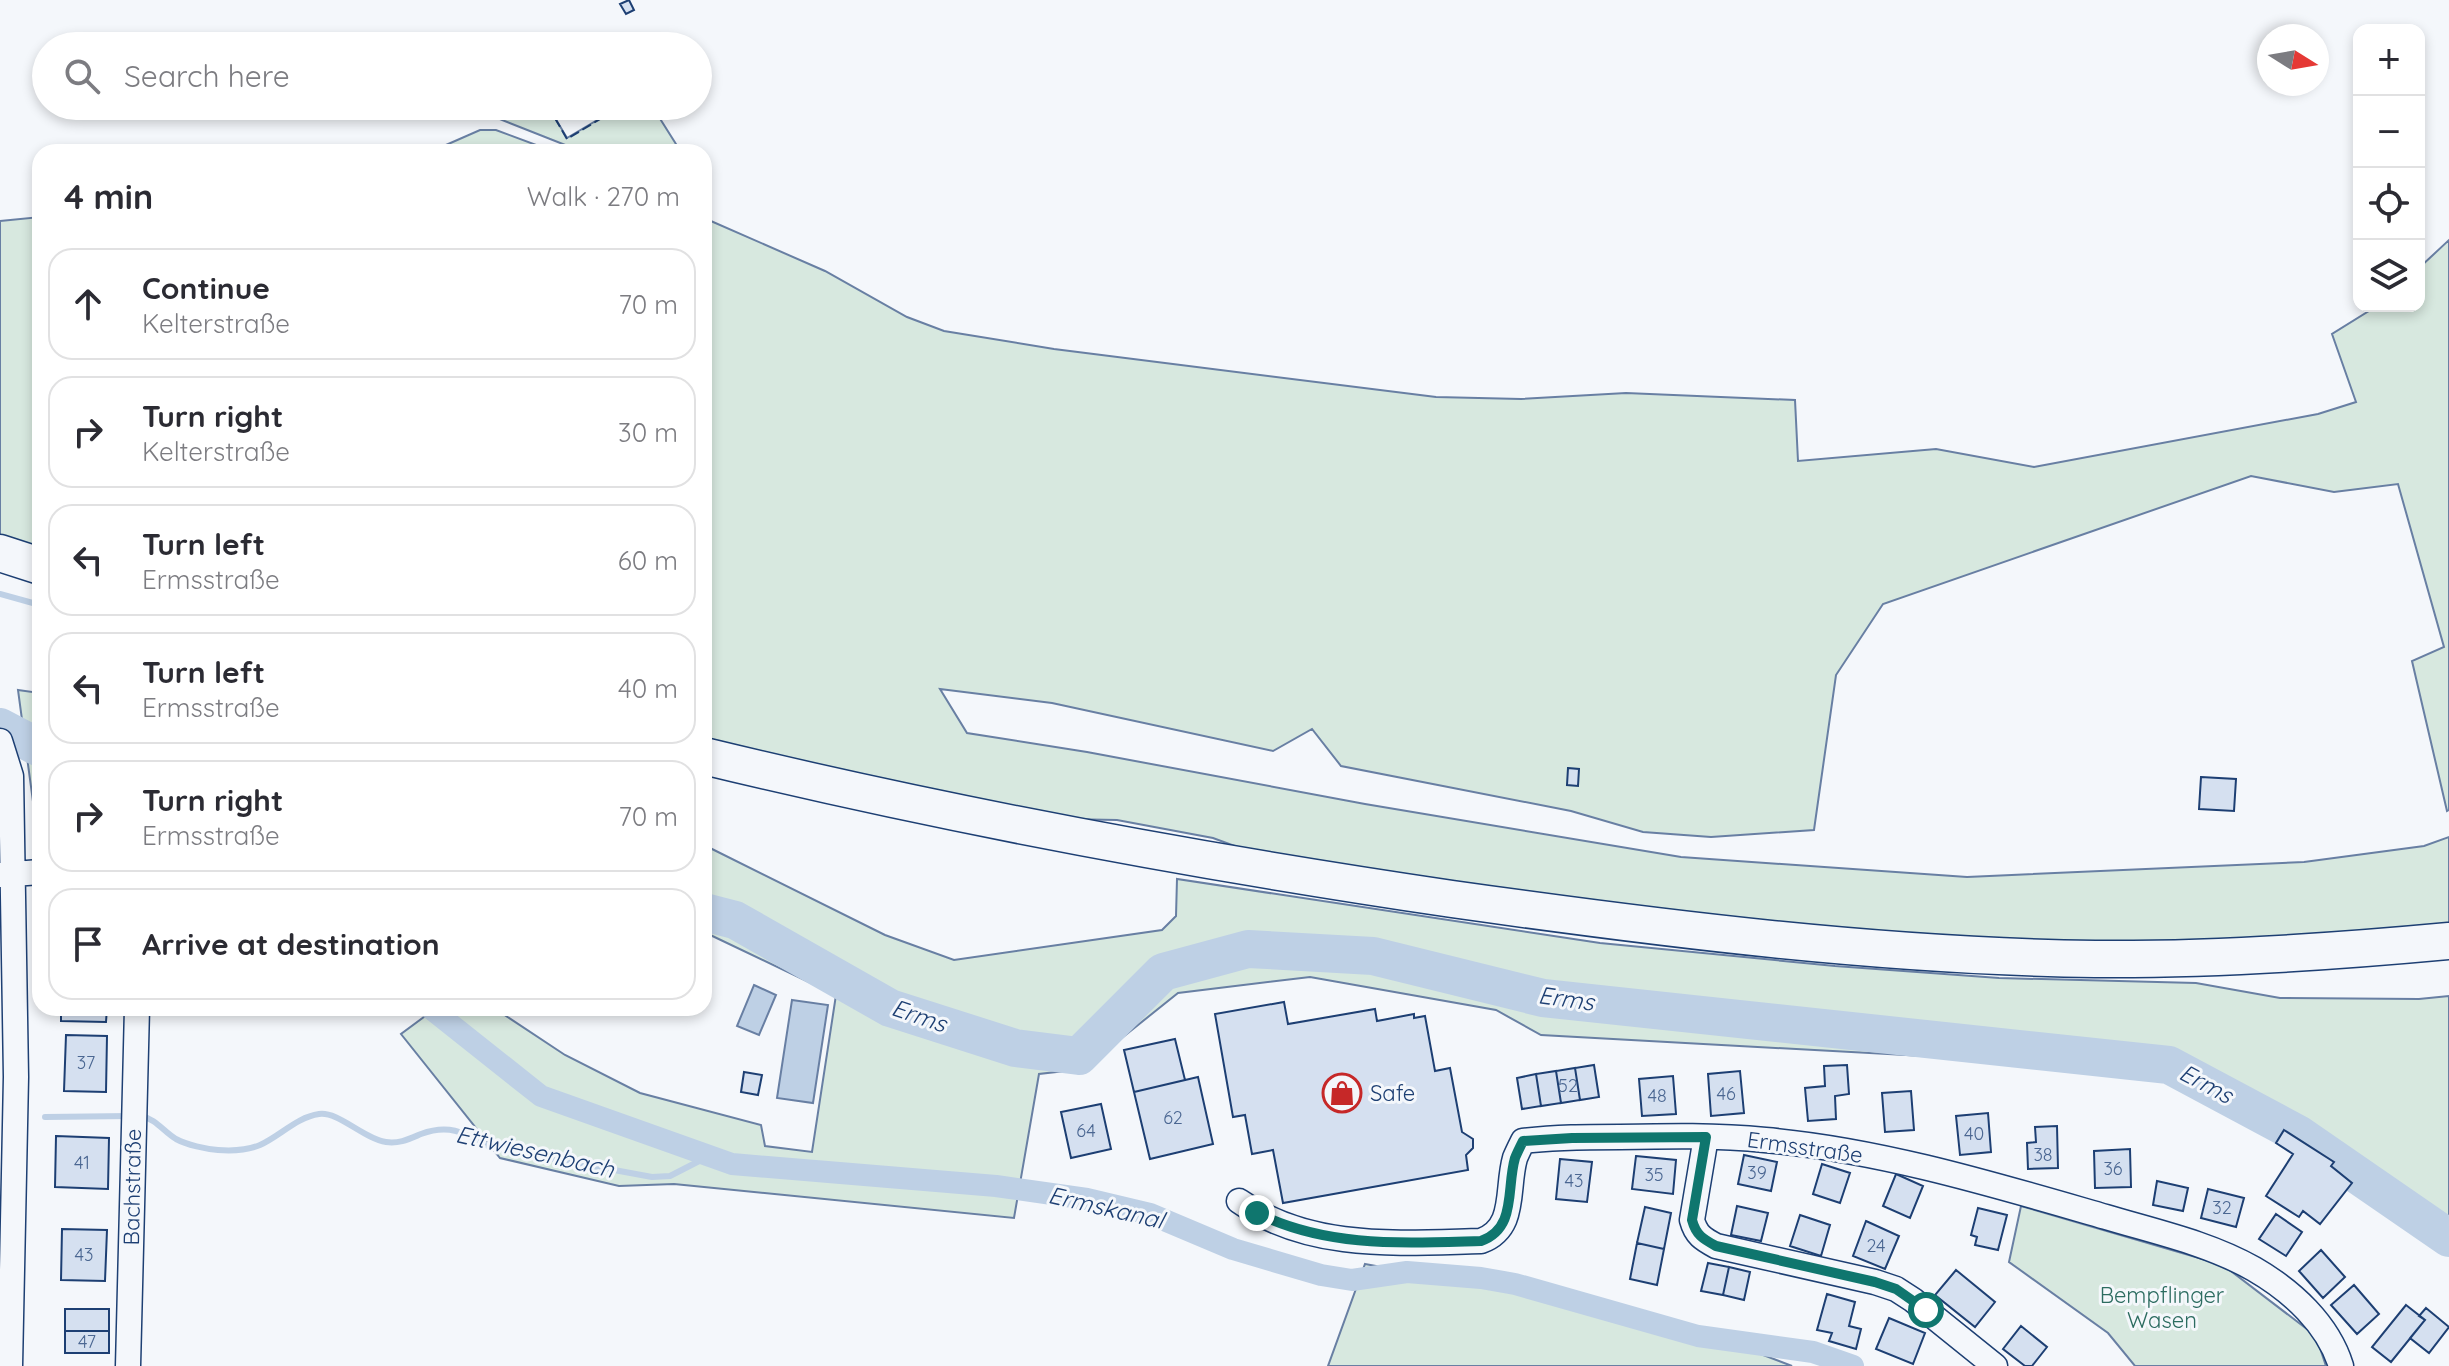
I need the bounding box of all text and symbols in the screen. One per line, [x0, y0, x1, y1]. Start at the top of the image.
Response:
north arrow [2257, 24, 2329, 96]
map controls [2353, 24, 2425, 312]
button: + [2353, 24, 2425, 96]
search box [32, 32, 712, 120]
icon: search [60, 54, 104, 98]
text: Search here [124, 57, 290, 95]
button: − [2353, 96, 2425, 168]
button: locate [2353, 168, 2425, 240]
text: 4 min [64, 175, 153, 218]
text: Walk · 270 m [527, 180, 680, 213]
button: layers [2353, 240, 2425, 312]
text: Continue [142, 269, 270, 307]
icon: ahead [66, 282, 110, 326]
text: 70 m [618, 288, 678, 321]
text: Kelterstraße [142, 307, 290, 340]
text: Turn right [142, 397, 283, 435]
icon: right [66, 410, 110, 454]
text: 30 m [618, 416, 678, 449]
text: Kelterstraße [142, 435, 290, 468]
text: Turn left [142, 525, 265, 563]
icon: left [66, 538, 110, 582]
text: 60 m [618, 544, 678, 577]
text: Ermsstraße [142, 563, 280, 596]
text: Turn left [142, 653, 265, 691]
icon: left [66, 666, 110, 710]
text: 40 m [618, 672, 678, 705]
text: Ermsstraße [142, 691, 280, 724]
text: Turn right [142, 781, 283, 819]
icon: right [66, 794, 110, 838]
text: 70 m [618, 800, 678, 833]
text: Ermsstraße [142, 819, 280, 852]
icon: arrive [66, 922, 110, 966]
text: Arrive at destination [142, 925, 440, 963]
water label: Erms [1536, 979, 1598, 1017]
water label: Erms [888, 992, 952, 1039]
house number: 37 [77, 1051, 95, 1074]
water label: Erms [2175, 1057, 2240, 1110]
shop icon: Safe [1321, 1072, 1363, 1114]
house number: 52 [1558, 1074, 1578, 1097]
place label: Safe [1370, 1079, 1415, 1107]
house number: 46 [1716, 1082, 1736, 1105]
house number: 48 [1647, 1084, 1667, 1107]
house number: 62 [1163, 1106, 1183, 1129]
water label: Ettwiesenbach [453, 1118, 618, 1184]
house number: 64 [1076, 1119, 1096, 1142]
house number: 40 [1964, 1122, 1984, 1145]
street label: Ermsstraße [1745, 1125, 1865, 1169]
street label: Bachstraße [117, 1128, 147, 1246]
house number: 38 [2033, 1143, 2053, 1166]
house number: 41 [74, 1151, 90, 1174]
house number: 36 [2103, 1157, 2123, 1180]
house number: 39 [1747, 1161, 1767, 1184]
house number: 35 [1644, 1163, 1664, 1186]
house number: 43 [1565, 1169, 1583, 1192]
water label: Ermskanal [1046, 1179, 1169, 1235]
route end [1239, 1195, 1275, 1231]
house number: 32 [2212, 1196, 2232, 1219]
house number: 24 [1866, 1234, 1886, 1257]
house number: 43 [75, 1243, 93, 1266]
park label: Bempflinger Wasen [2100, 1281, 2225, 1334]
route start [1908, 1292, 1944, 1328]
house number: 47 [78, 1330, 96, 1353]

